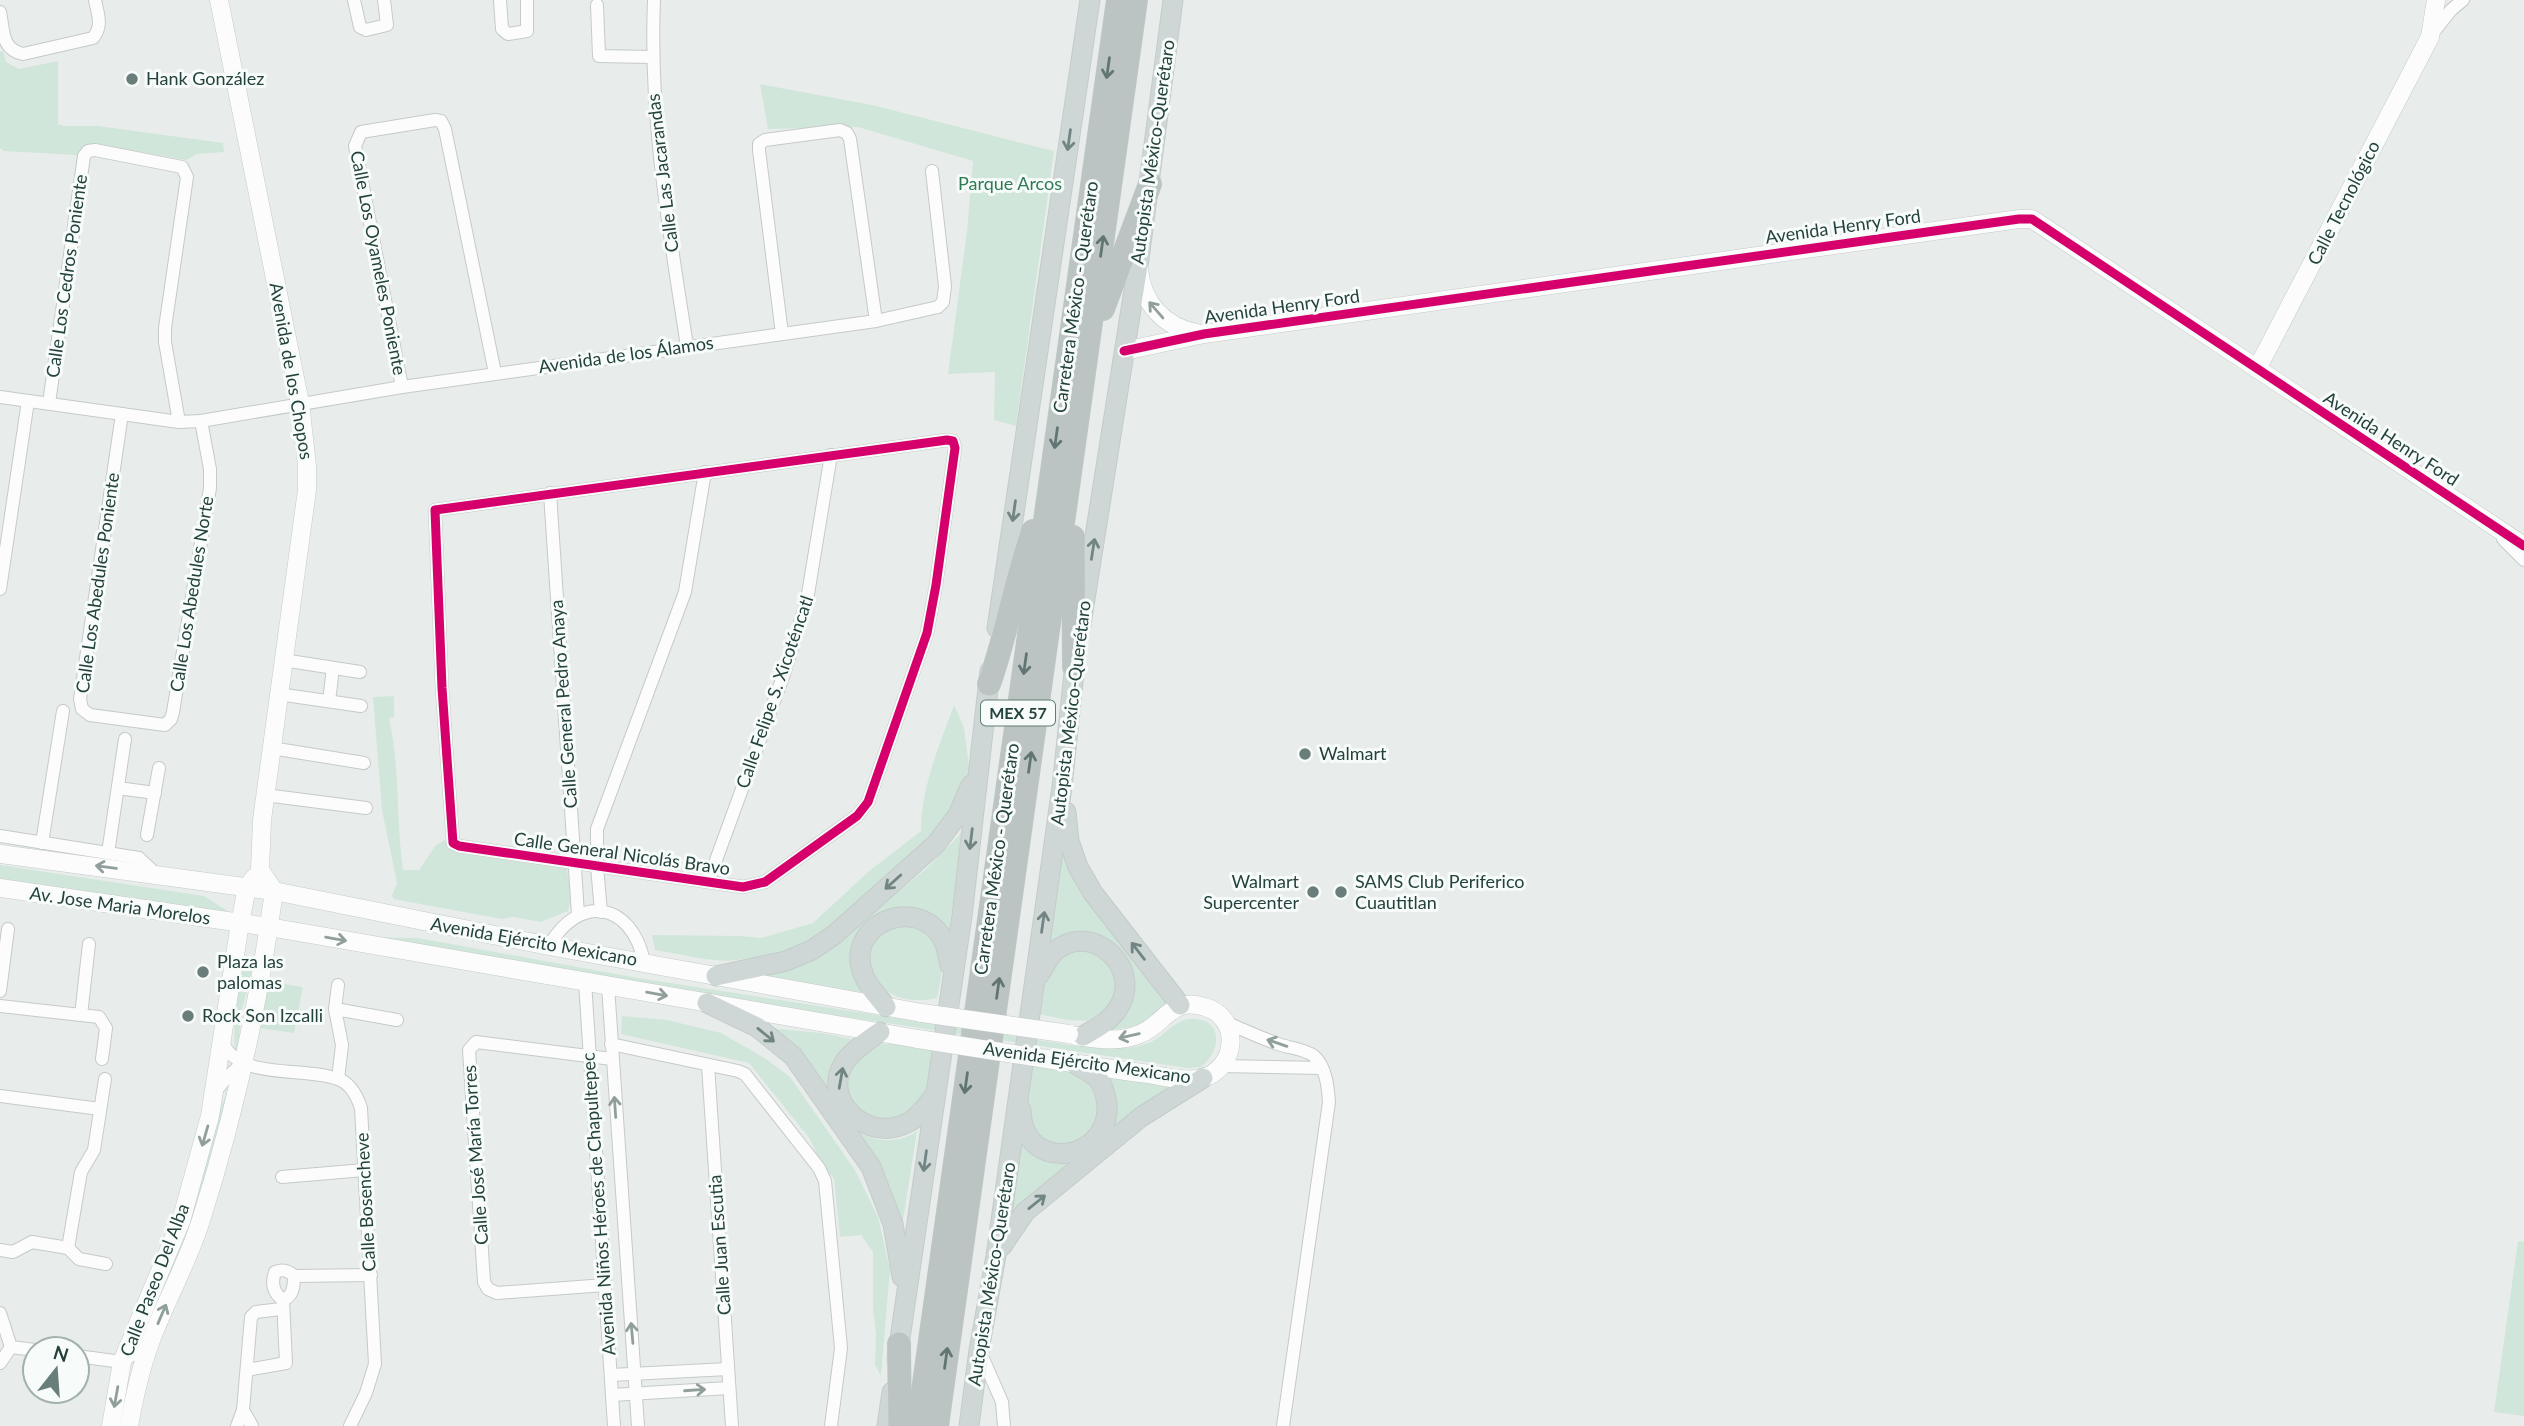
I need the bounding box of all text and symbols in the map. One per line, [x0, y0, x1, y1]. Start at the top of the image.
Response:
street label: Autopista México-Querétaro [1125, 38, 1179, 266]
one-way arrow [1101, 56, 1114, 78]
place label: Hank González [146, 67, 264, 89]
marker: Hank González [124, 71, 140, 87]
street label: Calle Las Jacarandas [641, 92, 683, 254]
one-way arrow [1063, 128, 1076, 151]
street label: Calle Tecnológico [2302, 137, 2384, 268]
street label: Calle Los Oyameles Poniente [346, 149, 412, 377]
park label: Parque Arcos [958, 172, 1062, 194]
street label: Calle Los Cedros Poniente [41, 173, 91, 379]
street label: Carretera México - Querétaro [1048, 180, 1102, 414]
street label: Avenida Henry Ford [1764, 204, 1922, 248]
one-way arrow [1095, 235, 1108, 258]
street label: Avenida de los Chopos [266, 281, 318, 461]
street label: Avenida Henry Ford [1203, 284, 1361, 328]
one-way arrow [1148, 301, 1164, 319]
street label: Avenida de los Álamos [537, 331, 715, 377]
street label: Avenida Henry Ford [2320, 386, 2463, 490]
one-way arrow [1049, 427, 1062, 449]
street label: Calle Los Abedules Poniente [71, 471, 123, 695]
street label: Calle Los Abedules Norte [165, 494, 217, 693]
one-way arrow [1008, 499, 1021, 522]
one-way arrow [1086, 538, 1099, 561]
street label: Calle Felipe S. Xicoténcatl [731, 592, 817, 791]
street label: Calle General Pedro Anaya [545, 599, 581, 809]
street label: Autopista México-Querétaro [1045, 599, 1095, 827]
one-way arrow [1018, 652, 1031, 675]
road number: MEX 57 [981, 700, 1055, 726]
street label: Carretera México - Querétaro [969, 742, 1023, 976]
place label: Walmart [1319, 742, 1387, 764]
marker: Walmart [1297, 746, 1313, 762]
one-way arrow [1024, 751, 1037, 774]
street label: Calle General Nicolás Bravo [513, 827, 732, 879]
one-way arrow [964, 827, 977, 850]
one-way arrow [95, 861, 118, 874]
place label: Walmart Supercenter [1203, 870, 1300, 913]
place label: SAMS Club Periferico Cuautitlan [1355, 870, 1525, 913]
one-way arrow [885, 874, 903, 890]
street label: Av. Jose Maria Morelos [28, 881, 212, 929]
marker: Walmart Supercenter [1305, 884, 1321, 900]
marker: SAMS Club Periferico Cuautitlan [1333, 884, 1349, 900]
one-way arrow [1037, 911, 1050, 934]
street label: Avenida Ejército Mexicano [429, 912, 639, 970]
one-way arrow [324, 933, 347, 946]
one-way arrow [1131, 943, 1146, 961]
place label: Plaza las palomas [217, 950, 284, 993]
marker: Plaza las palomas [195, 964, 211, 980]
one-way arrow [992, 977, 1005, 999]
one-way arrow [645, 988, 668, 1001]
place label: Rock Son Izcalli [202, 1004, 323, 1026]
marker: Rock Son Izcalli [180, 1008, 196, 1024]
one-way arrow [757, 1027, 775, 1043]
one-way arrow [1118, 1030, 1141, 1044]
one-way arrow [1267, 1036, 1289, 1048]
street label: Avenida Ejército Mexicano [982, 1037, 1192, 1087]
street label: Avenida Niños Héroes de Chapultepec [576, 1052, 620, 1356]
street label: Calle José María Torres [458, 1064, 492, 1246]
one-way arrow [835, 1067, 848, 1090]
one-way arrow [959, 1071, 972, 1094]
one-way arrow [609, 1095, 622, 1118]
one-way arrow [197, 1124, 210, 1146]
street label: Calle Bosencheve [350, 1132, 380, 1272]
one-way arrow [918, 1149, 931, 1172]
street label: Autopista México-Querétaro [962, 1160, 1020, 1387]
street label: Calle Juan Escutia [703, 1174, 735, 1316]
one-way arrow [1027, 1194, 1045, 1210]
street label: Calle Paseo Del Alba [115, 1200, 193, 1359]
one-way arrow [156, 1304, 169, 1325]
one-way arrow [625, 1323, 638, 1345]
north arrow [21, 1335, 91, 1405]
text: N [51, 1340, 71, 1366]
one-way arrow [940, 1348, 953, 1370]
one-way arrow [683, 1383, 706, 1396]
one-way arrow [109, 1385, 122, 1408]

